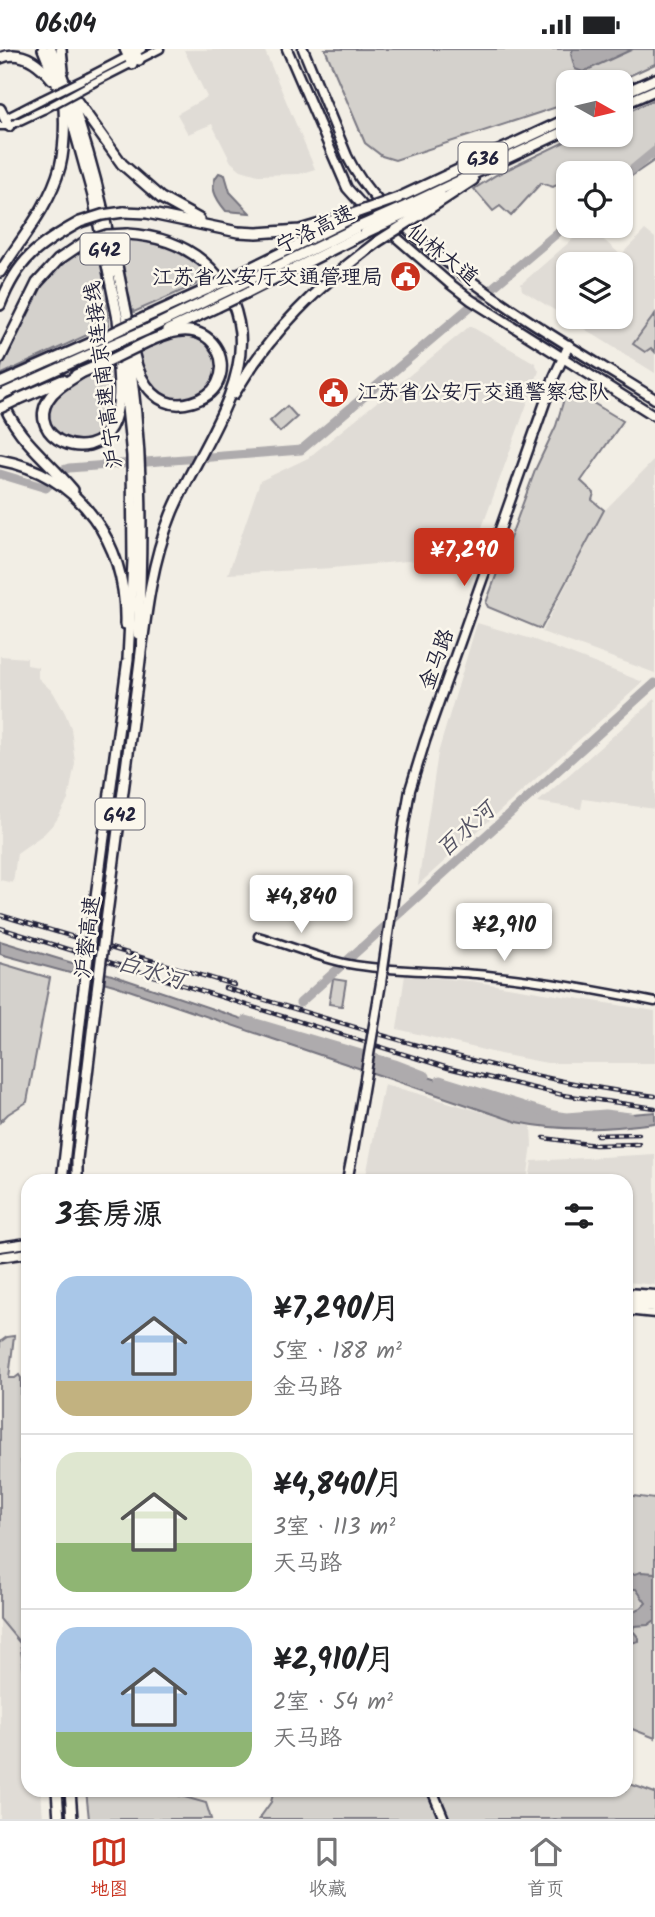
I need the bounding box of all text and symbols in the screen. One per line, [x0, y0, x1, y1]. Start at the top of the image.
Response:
text: 06:04 [35, 4, 96, 46]
north arrow [556, 70, 634, 147]
map controls [556, 70, 633, 329]
road number: G36 [458, 143, 508, 173]
button: locate [556, 161, 633, 238]
street label: 宁洛高速 [271, 197, 361, 264]
street label: 仙林大道 [399, 216, 485, 294]
road number: G42 [80, 233, 130, 265]
button: layers [556, 252, 633, 329]
public building icon: 江苏省公安厅交通管理局 [389, 260, 423, 294]
place label: 江苏省公安厅交通管理局 [152, 262, 383, 295]
street label: 沪宁高速南京连接线 [77, 279, 132, 471]
public building icon: 江苏省公安厅交通警察总队 [317, 375, 351, 409]
place label: 江苏省公安厅交通警察总队 [357, 377, 609, 410]
pin: ¥7,290 [407, 529, 521, 588]
text: ¥7,290 [430, 533, 498, 569]
street label: 金马路 [411, 624, 464, 695]
water label: 百水河 [429, 791, 507, 867]
road number: G42 [96, 799, 144, 829]
pin: ¥4,840 [244, 875, 358, 935]
text: ¥4,840 [266, 880, 336, 916]
street label: 沪蓉高速 [67, 893, 110, 981]
pin: ¥2,910 [447, 904, 561, 963]
text: ¥2,910 [472, 908, 536, 944]
water label: 白水河 [112, 946, 192, 1001]
text: 3套房源 [56, 1192, 162, 1240]
icon: filters [560, 1197, 598, 1235]
text: ¥7,290/月 [273, 1286, 400, 1334]
icon: home [112, 1304, 196, 1388]
text: 5室 · 188 m² [273, 1334, 402, 1370]
text: 金马路 [273, 1370, 342, 1406]
text: ¥4,840/月 [273, 1462, 404, 1510]
icon: home [112, 1480, 196, 1564]
text: 3室 · 113 m² [273, 1510, 395, 1546]
text: 天马路 [273, 1546, 342, 1582]
text: ¥2,910/月 [273, 1637, 395, 1685]
icon: home [112, 1655, 196, 1739]
text: 2室 · 54 m² [273, 1685, 393, 1721]
text: 天马路 [273, 1721, 342, 1757]
tab: 地图 [90, 1833, 128, 1905]
tab: 收藏 [308, 1833, 347, 1905]
tab: 首页 [527, 1833, 565, 1905]

